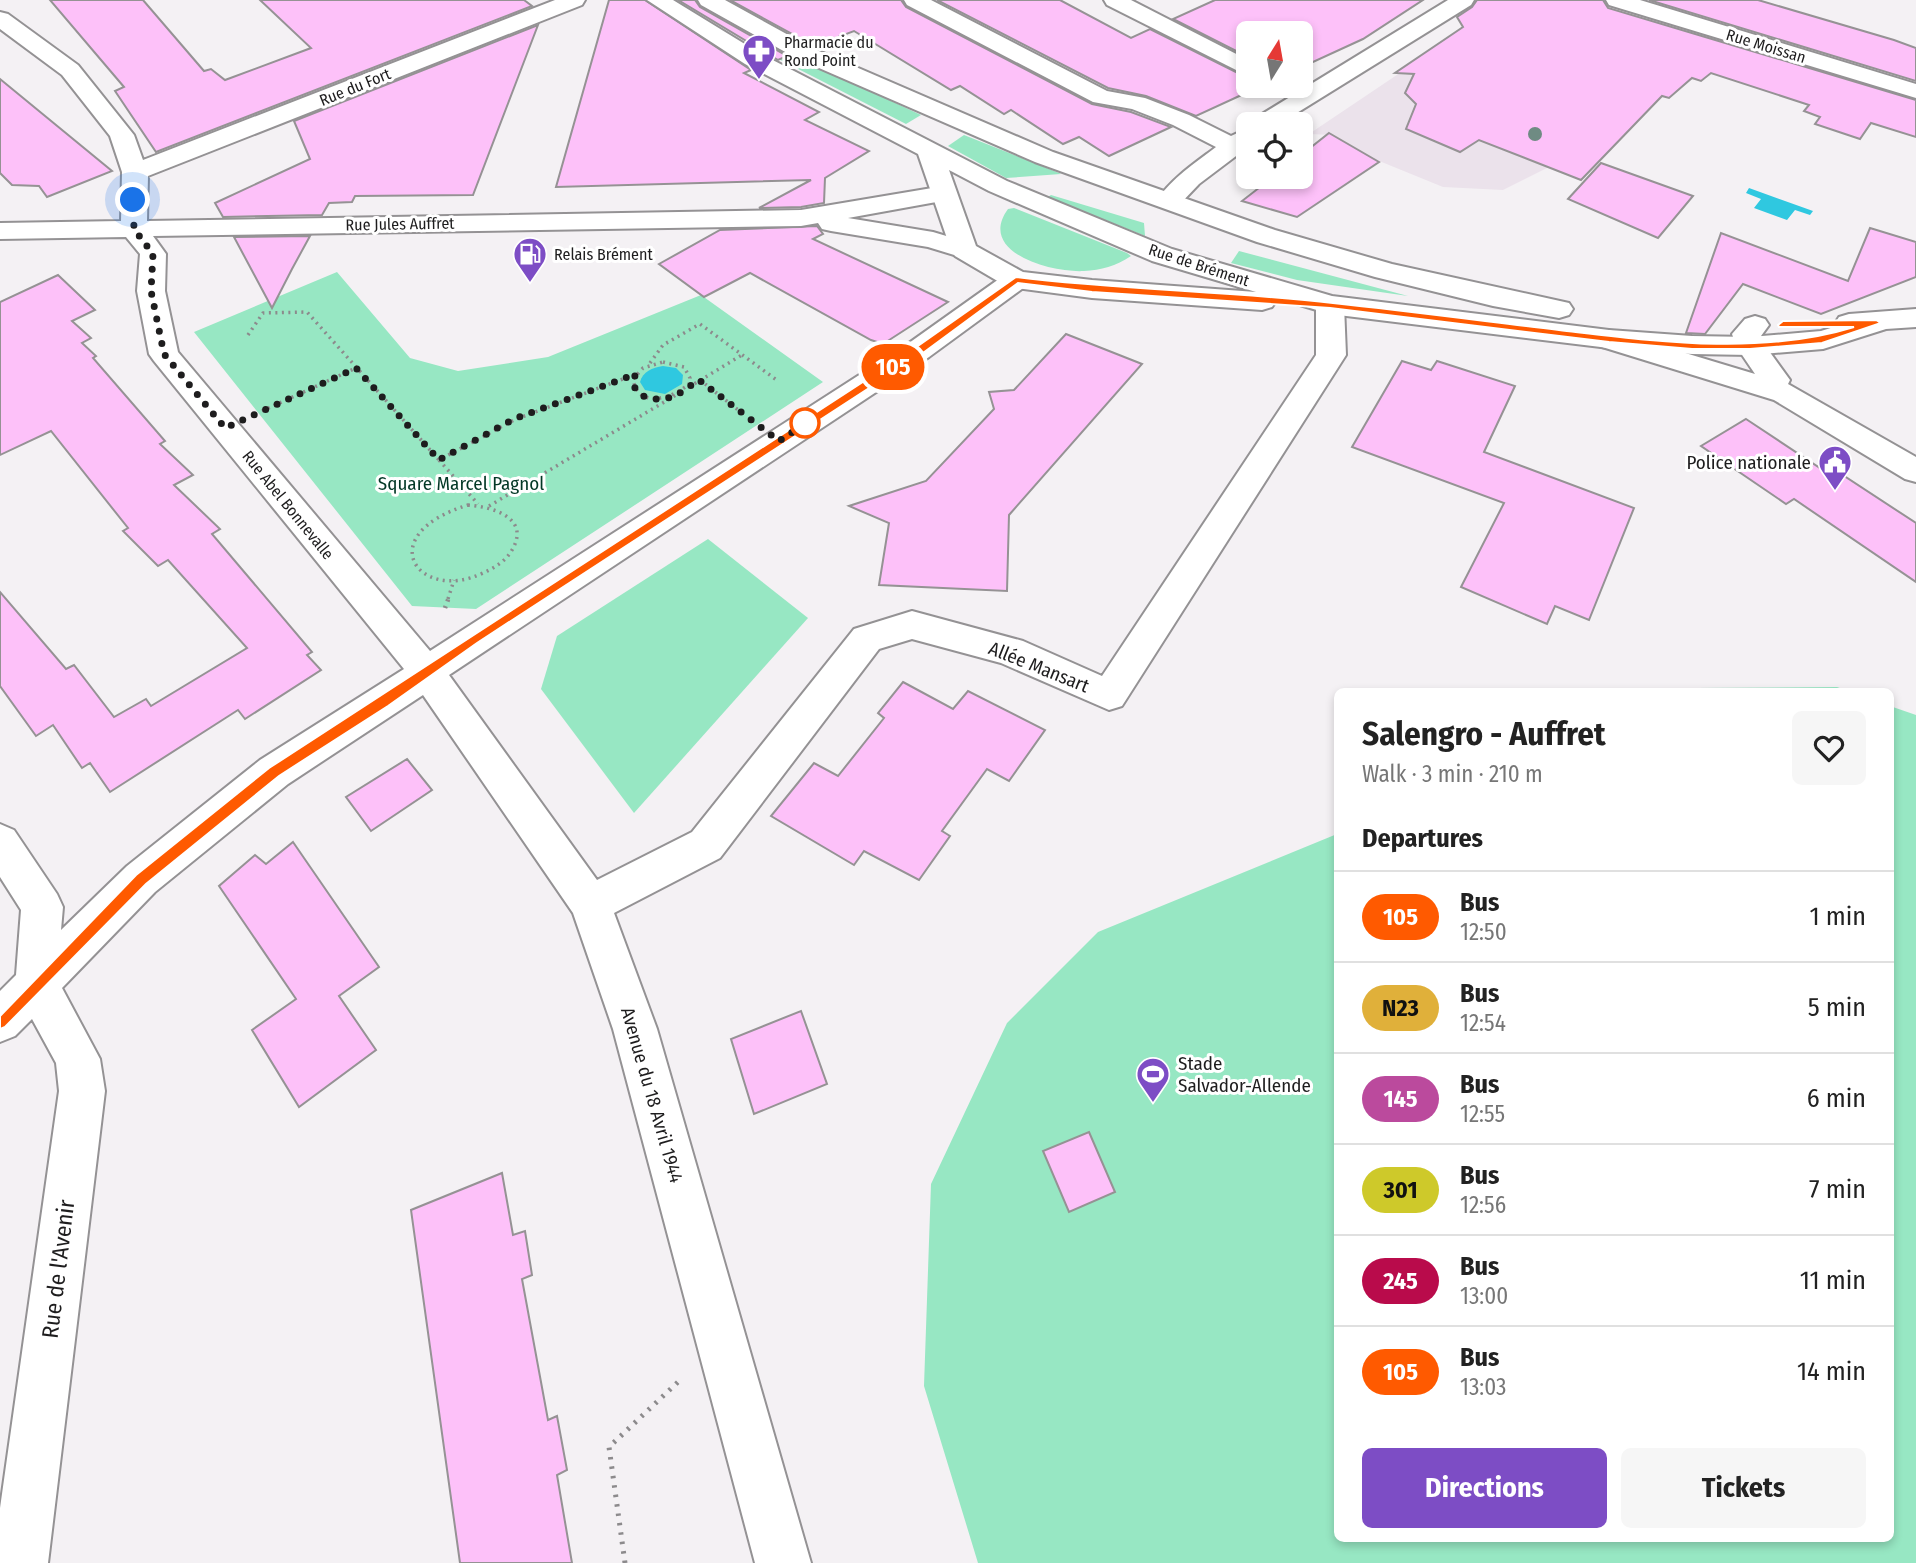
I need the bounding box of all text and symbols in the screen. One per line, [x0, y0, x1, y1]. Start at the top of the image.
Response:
north arrow [1236, 21, 1312, 98]
map controls [1236, 21, 1313, 189]
street label: Rue Moissan [1724, 25, 1808, 67]
pharmacy icon: Pharmacie du Rond Point [740, 32, 778, 81]
place label: Pharmacie du Rond Point [784, 33, 874, 70]
street label: Rue du Fort [317, 64, 394, 110]
button: locate [1236, 112, 1313, 189]
your location [115, 182, 150, 217]
street label: Rue Jules Auffret [345, 214, 455, 234]
fuel station icon: Relais Brément [511, 235, 549, 284]
street label: Rue de Brément [1146, 240, 1252, 290]
place label: Relais Brément [554, 245, 653, 264]
line badge: 105 [853, 344, 933, 390]
text: 105 [875, 353, 911, 381]
unlabelled marker [790, 408, 820, 438]
public building icon: Police nationale [1816, 443, 1854, 492]
street label: Rue Abel Bonnevalle [238, 447, 338, 563]
place label: Police nationale [1686, 451, 1811, 474]
park label: Square Marcel Pagnol [378, 472, 544, 495]
street label: Allée Mansart [985, 636, 1093, 698]
button: heart [1792, 711, 1866, 785]
text: Salengro - Auffret [1362, 714, 1606, 754]
text: Walk · 3 min · 210 m [1362, 760, 1543, 788]
text: Departures [1362, 823, 1483, 854]
text: Bus [1460, 887, 1499, 918]
text: 1 min [1810, 901, 1866, 932]
text: 105 [1383, 903, 1418, 931]
text: 12:50 [1460, 918, 1507, 946]
text: Bus [1460, 978, 1499, 1009]
text: 5 min [1808, 992, 1866, 1023]
text: N23 [1382, 994, 1419, 1022]
street label: Avenue du 18 Avril 1944 [616, 1004, 688, 1186]
text: 12:54 [1460, 1009, 1506, 1037]
place label: Stade Salvador-Allende [1178, 1052, 1311, 1097]
sports icon: Stade Salvador-Allende [1134, 1055, 1172, 1104]
text: Bus [1460, 1069, 1499, 1100]
text: 6 min [1807, 1083, 1866, 1114]
text: 145 [1383, 1085, 1418, 1113]
text: 12:55 [1460, 1100, 1505, 1128]
text: Bus [1460, 1160, 1499, 1191]
text: 7 min [1809, 1174, 1866, 1205]
text: 301 [1383, 1176, 1418, 1204]
text: 12:56 [1460, 1191, 1506, 1219]
street label: Rue de l'Avenir [36, 1198, 80, 1340]
text: Bus [1460, 1251, 1499, 1282]
text: 11 min [1800, 1265, 1866, 1296]
text: 245 [1383, 1267, 1418, 1295]
text: 13:00 [1460, 1282, 1508, 1310]
text: Bus [1460, 1342, 1499, 1373]
text: 14 min [1797, 1356, 1866, 1387]
text: 105 [1383, 1358, 1418, 1386]
text: 13:03 [1460, 1373, 1506, 1401]
button: Directions [1362, 1448, 1607, 1528]
button: Tickets [1621, 1448, 1866, 1528]

